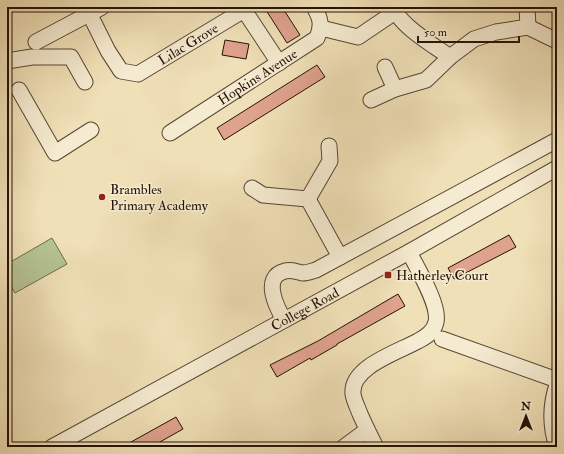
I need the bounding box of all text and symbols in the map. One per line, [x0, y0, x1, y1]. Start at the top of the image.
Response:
scale bar [418, 18, 519, 44]
street label: Lilac Grove [155, 19, 221, 68]
text: 50 m [424, 25, 448, 40]
street label: Hopkins Avenue [214, 45, 300, 108]
place label: Brambles Primary Academy [110, 181, 209, 215]
marker: Brambles Primary Academy [97, 192, 107, 202]
place label: Hatherley Court [396, 267, 489, 285]
marker: Hatherley Court [383, 270, 393, 280]
street label: College Road [268, 283, 342, 334]
north arrow [506, 396, 546, 436]
text: N [520, 400, 532, 413]

